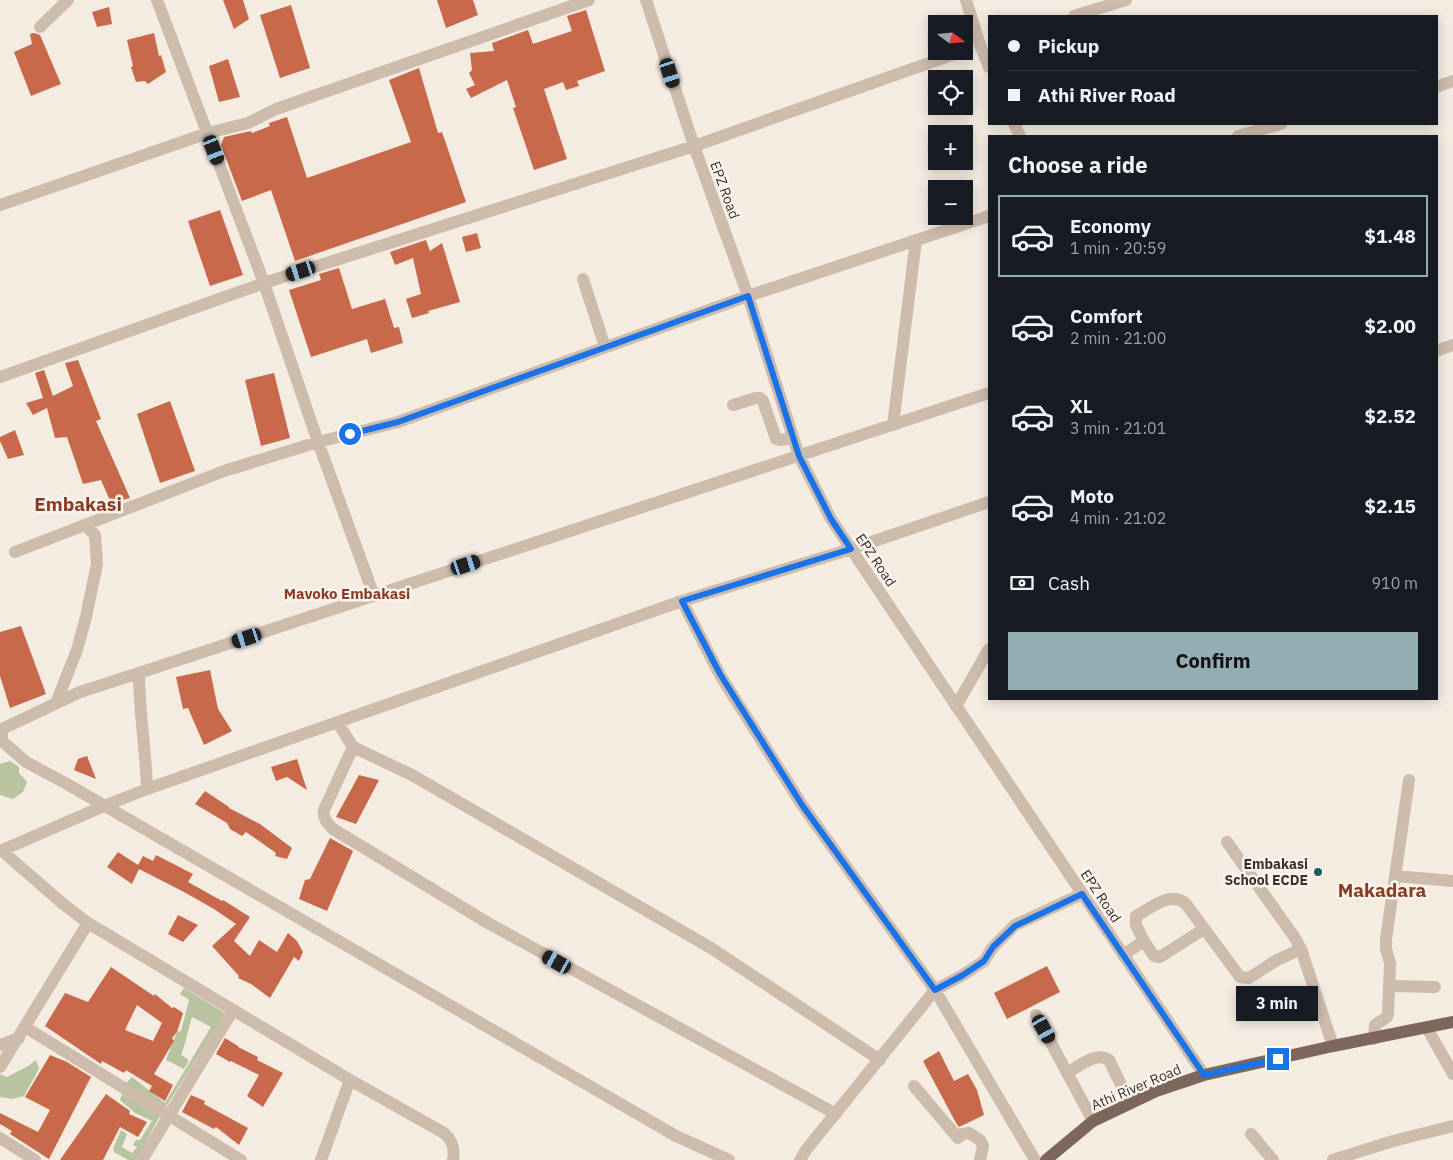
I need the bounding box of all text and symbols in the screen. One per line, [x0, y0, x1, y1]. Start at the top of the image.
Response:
north arrow [928, 15, 972, 60]
map controls [928, 15, 973, 225]
text: Pickup [1038, 34, 1099, 58]
car [658, 56, 681, 90]
button: locate [928, 70, 973, 115]
text: Athi River Road [1038, 83, 1176, 107]
button: + [928, 125, 973, 170]
car [201, 133, 226, 167]
text: Choose a ride [1008, 150, 1148, 179]
street label: EPZ Road [706, 159, 744, 221]
button: − [928, 180, 973, 225]
icon: car [1010, 214, 1055, 259]
text: Economy [1070, 214, 1151, 238]
text: $1.48 [1364, 224, 1416, 248]
text: 1 min · 20:59 [1070, 238, 1166, 258]
car [284, 259, 317, 283]
icon: car [1010, 304, 1055, 349]
text: Comfort [1070, 304, 1143, 328]
text: $2.00 [1364, 314, 1416, 338]
text: 2 min · 21:00 [1070, 328, 1166, 348]
icon: car [1010, 394, 1055, 439]
text: XL [1070, 394, 1093, 418]
text: $2.52 [1364, 404, 1416, 428]
text: 3 min · 21:01 [1070, 418, 1166, 438]
route start [339, 423, 361, 445]
icon: car [1010, 484, 1055, 529]
text: Moto [1070, 484, 1114, 508]
district label: Embakasi [34, 492, 122, 516]
text: $2.15 [1364, 494, 1416, 518]
text: 4 min · 21:02 [1070, 508, 1166, 528]
street label: EPZ Road [852, 530, 900, 590]
car [449, 553, 482, 577]
icon: cash [1008, 569, 1036, 597]
text: Cash [1048, 571, 1090, 595]
text: 910 m [1371, 573, 1418, 593]
district label: Mavoko Embakasi [284, 584, 410, 603]
car [230, 626, 263, 650]
button: Confirm [1008, 632, 1418, 690]
place label: Embakasi School ECDE [1224, 855, 1308, 889]
street label: EPZ Road [1077, 866, 1125, 926]
marker: Embakasi School ECDE [1312, 866, 1324, 878]
district label: Makadara [1338, 878, 1427, 902]
car [540, 948, 573, 976]
callout: 3 min [1237, 986, 1319, 1022]
text: 3 min [1256, 993, 1298, 1013]
car [1030, 1012, 1057, 1046]
route end [1267, 1048, 1289, 1070]
street label: Athi River Road [1088, 1060, 1184, 1114]

